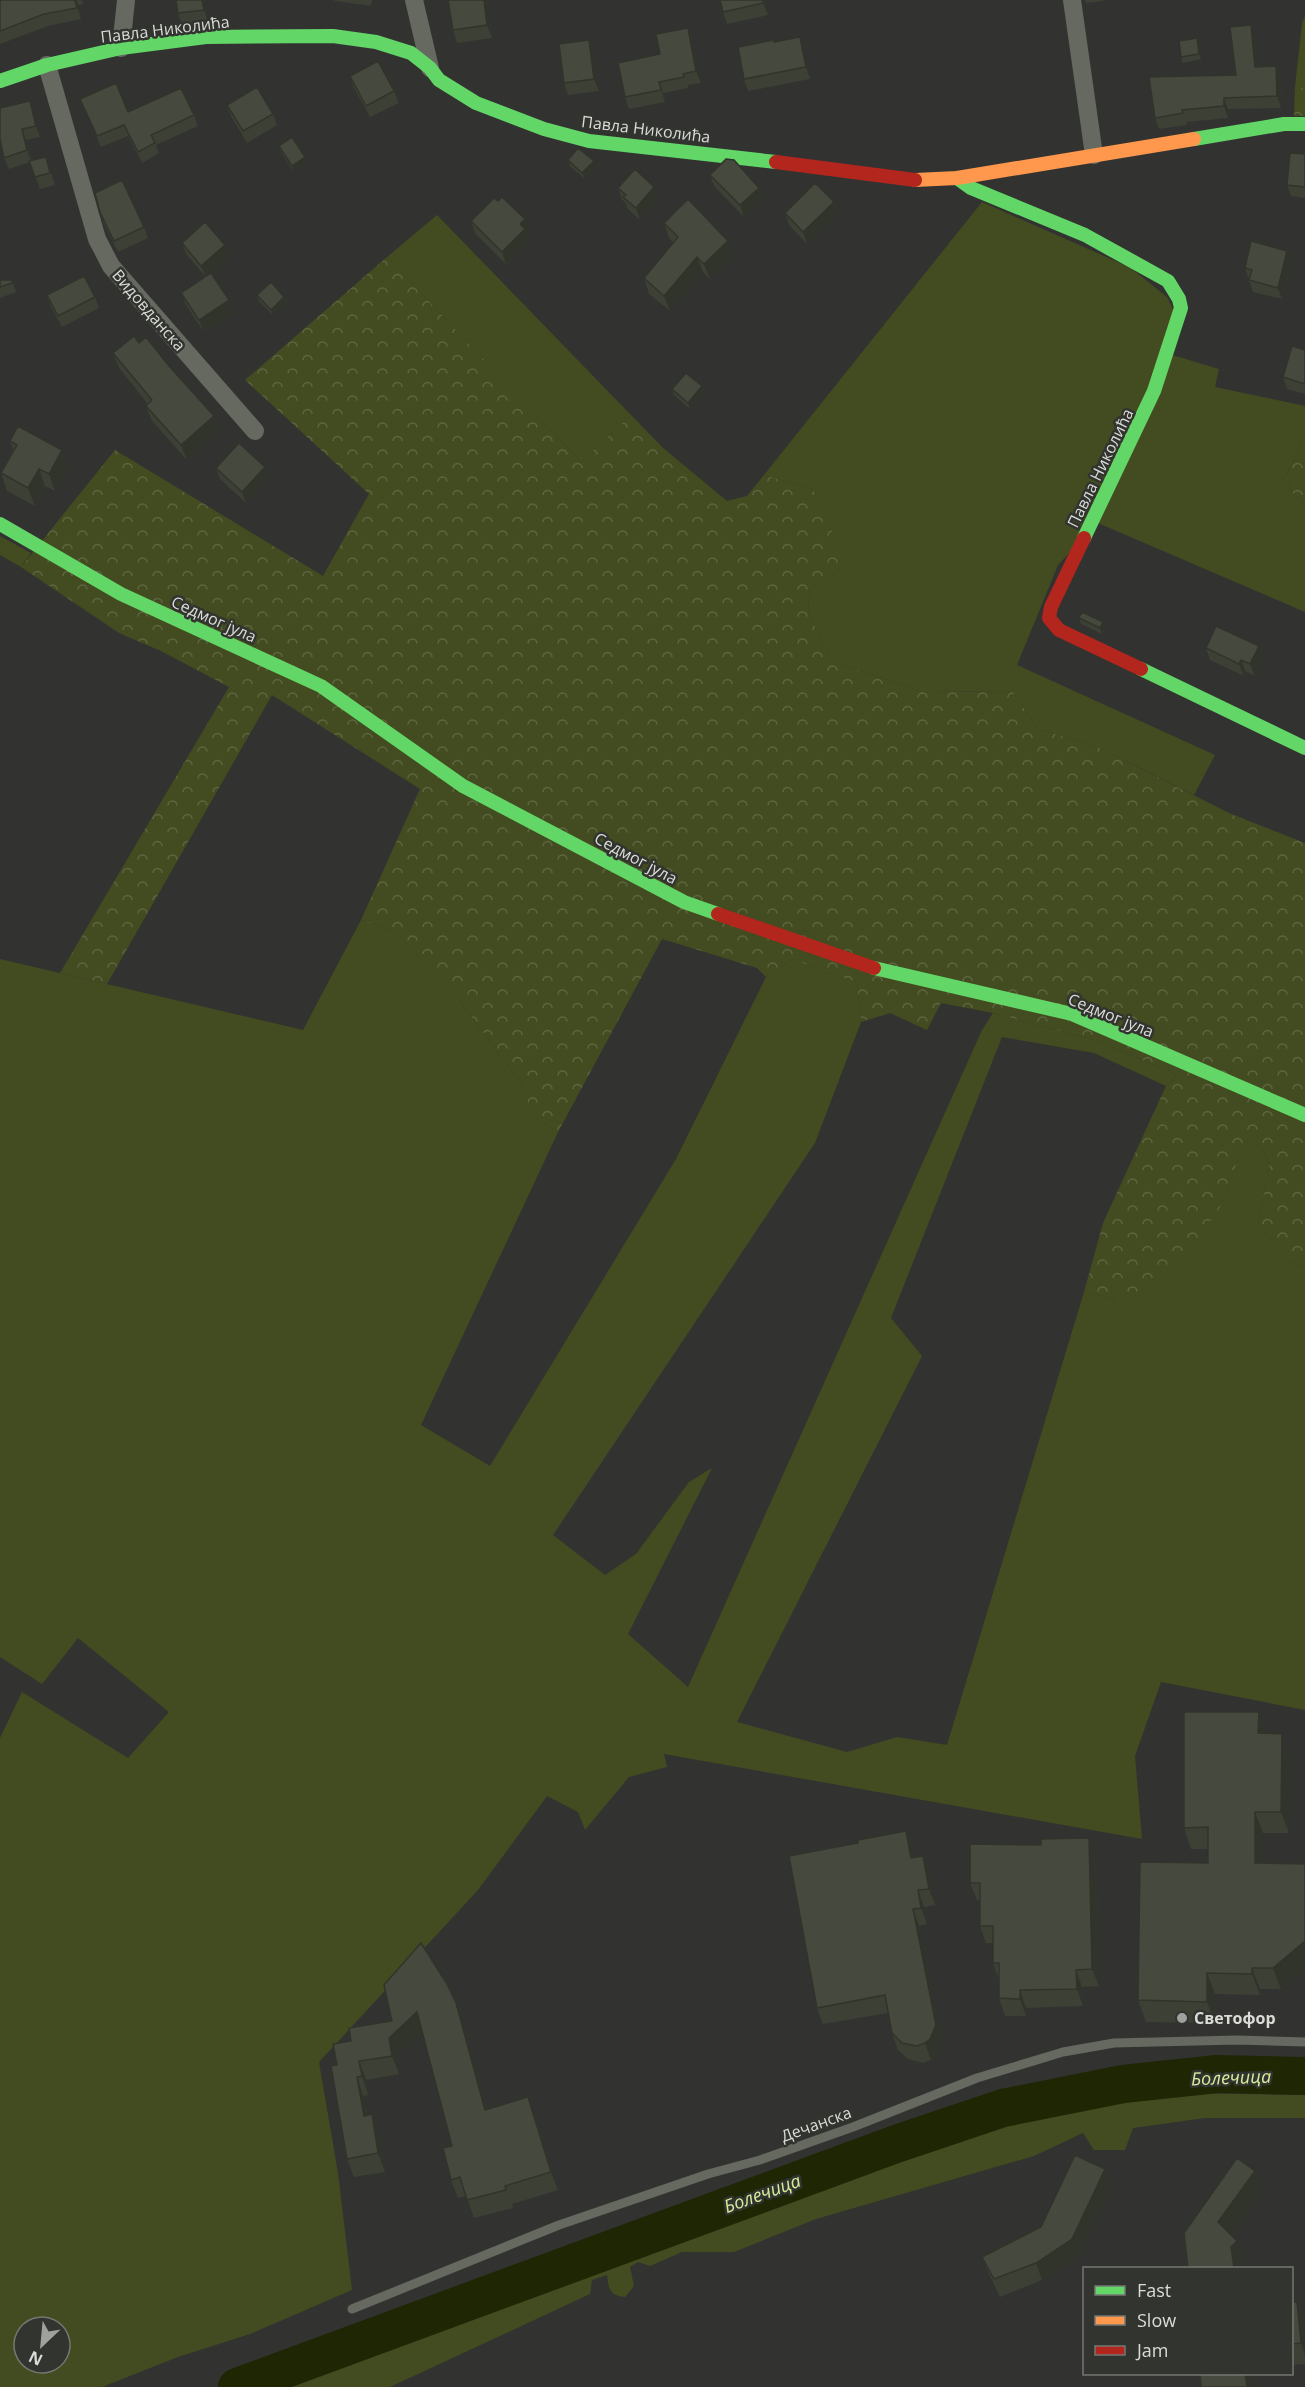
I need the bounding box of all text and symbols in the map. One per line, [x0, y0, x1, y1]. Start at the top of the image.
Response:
street label: Павла Николића [99, 10, 231, 48]
street label: Павла Николића [580, 110, 712, 148]
street label: Видовданска [107, 264, 191, 356]
street label: Павла Николића [1062, 405, 1138, 531]
street label: Седмог јула [168, 590, 260, 648]
street label: Седмог јула [591, 827, 681, 889]
street label: Седмог јула [1065, 988, 1157, 1042]
place label: Светофор [1194, 2007, 1276, 2029]
marker: Светофор [1175, 2011, 1189, 2025]
water label: Болечица [1190, 2064, 1272, 2090]
street label: Дечанска [778, 2101, 854, 2147]
water label: Болечица [720, 2168, 804, 2218]
legend [1083, 2267, 1293, 2375]
text: Fast [1137, 2278, 1171, 2302]
text: Slow [1137, 2308, 1176, 2332]
north arrow [12, 2315, 72, 2375]
text: Jam [1135, 2338, 1169, 2362]
text: N [25, 2346, 46, 2371]

